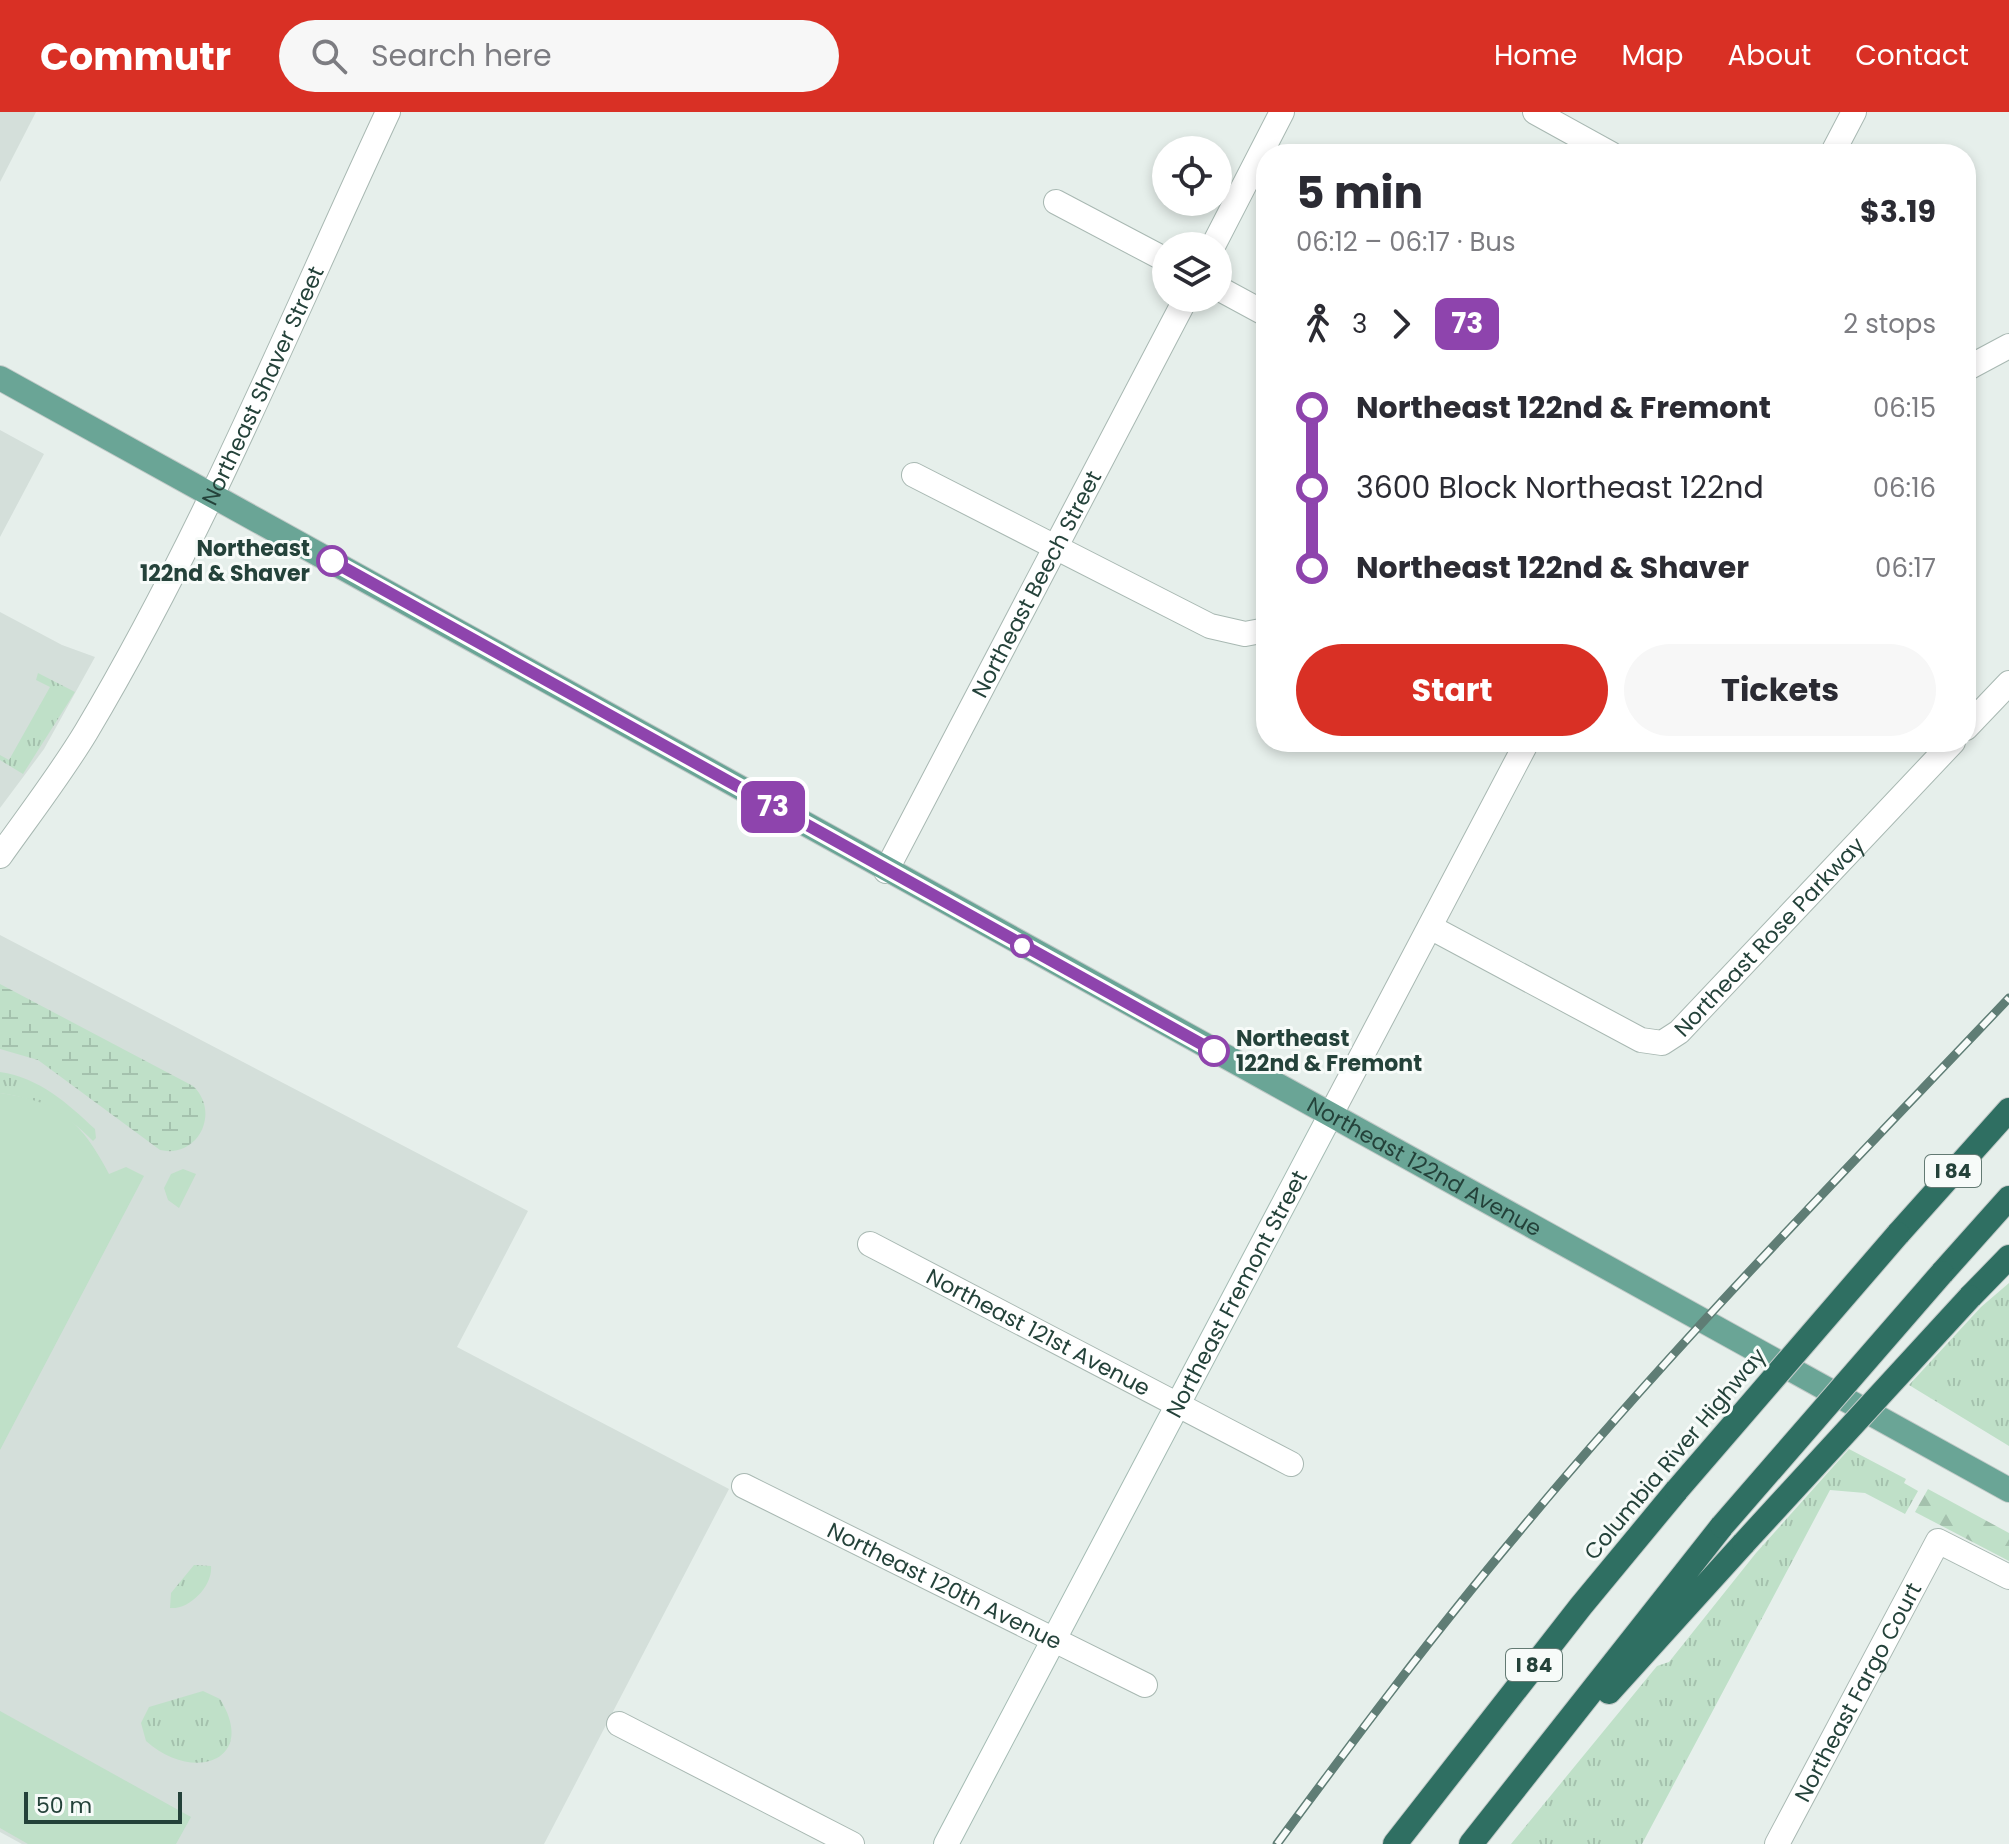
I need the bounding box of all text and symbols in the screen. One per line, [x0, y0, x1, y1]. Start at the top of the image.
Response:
search box [279, 20, 839, 92]
text: Commutr [40, 30, 231, 83]
icon: search [307, 34, 351, 78]
text: Search here [371, 34, 552, 77]
text: Home [1494, 36, 1577, 75]
text: Map [1621, 36, 1683, 75]
text: About [1727, 36, 1811, 75]
text: Contact [1855, 36, 1969, 75]
map controls [1152, 136, 1232, 312]
button: locate [1152, 136, 1232, 216]
text: 5 min [1296, 162, 1423, 223]
text: $3.19 [1860, 190, 1936, 233]
text: 06:12 – 06:17 · Bus [1296, 224, 1516, 260]
button: layers [1152, 232, 1232, 312]
street label: Northeast Shaver Street [194, 261, 331, 510]
icon: walk [1296, 302, 1340, 346]
icon: forward [1379, 302, 1423, 346]
text: 73 [1451, 304, 1483, 343]
text: 3 [1352, 306, 1367, 342]
text: 2 stops [1843, 306, 1936, 342]
text: Northeast 122nd & Fremont [1356, 386, 1771, 429]
text: 06:15 [1873, 390, 1936, 426]
street label: Northeast Beech Street [964, 465, 1109, 703]
text: 3600 Block Northeast 122nd [1356, 466, 1764, 509]
text: 06:16 [1873, 470, 1936, 506]
place label: Northeast 122nd & Shaver [140, 533, 310, 589]
marker: Northeast 122nd & Shaver [317, 546, 347, 576]
text: Northeast 122nd & Shaver [1356, 546, 1749, 589]
text: 06:17 [1875, 550, 1936, 586]
button: Start [1296, 644, 1608, 736]
button: Tickets [1624, 644, 1936, 736]
line badge: 73 [737, 781, 809, 833]
text: 73 [757, 787, 789, 826]
street label: Northeast Rose Parkway [1667, 829, 1872, 1044]
unlabelled marker [1011, 935, 1033, 957]
place label: Northeast 122nd & Fremont [1236, 1023, 1422, 1079]
marker: Northeast 122nd & Fremont [1199, 1036, 1229, 1066]
street label: Northeast 122nd Avenue [1302, 1089, 1547, 1244]
road number: I 84 [1925, 1155, 1981, 1187]
street label: Northeast Fremont Street [1158, 1165, 1314, 1423]
street label: Northeast 121st Avenue [921, 1261, 1156, 1403]
street label: Columbia River Highway [1577, 1341, 1773, 1567]
street label: Northeast 120th Avenue [822, 1514, 1067, 1657]
street label: Northeast Fargo Court [1787, 1577, 1929, 1807]
road number: I 84 [1506, 1649, 1562, 1681]
scale bar [24, 1788, 182, 1824]
text: 50 m [36, 1790, 92, 1821]

